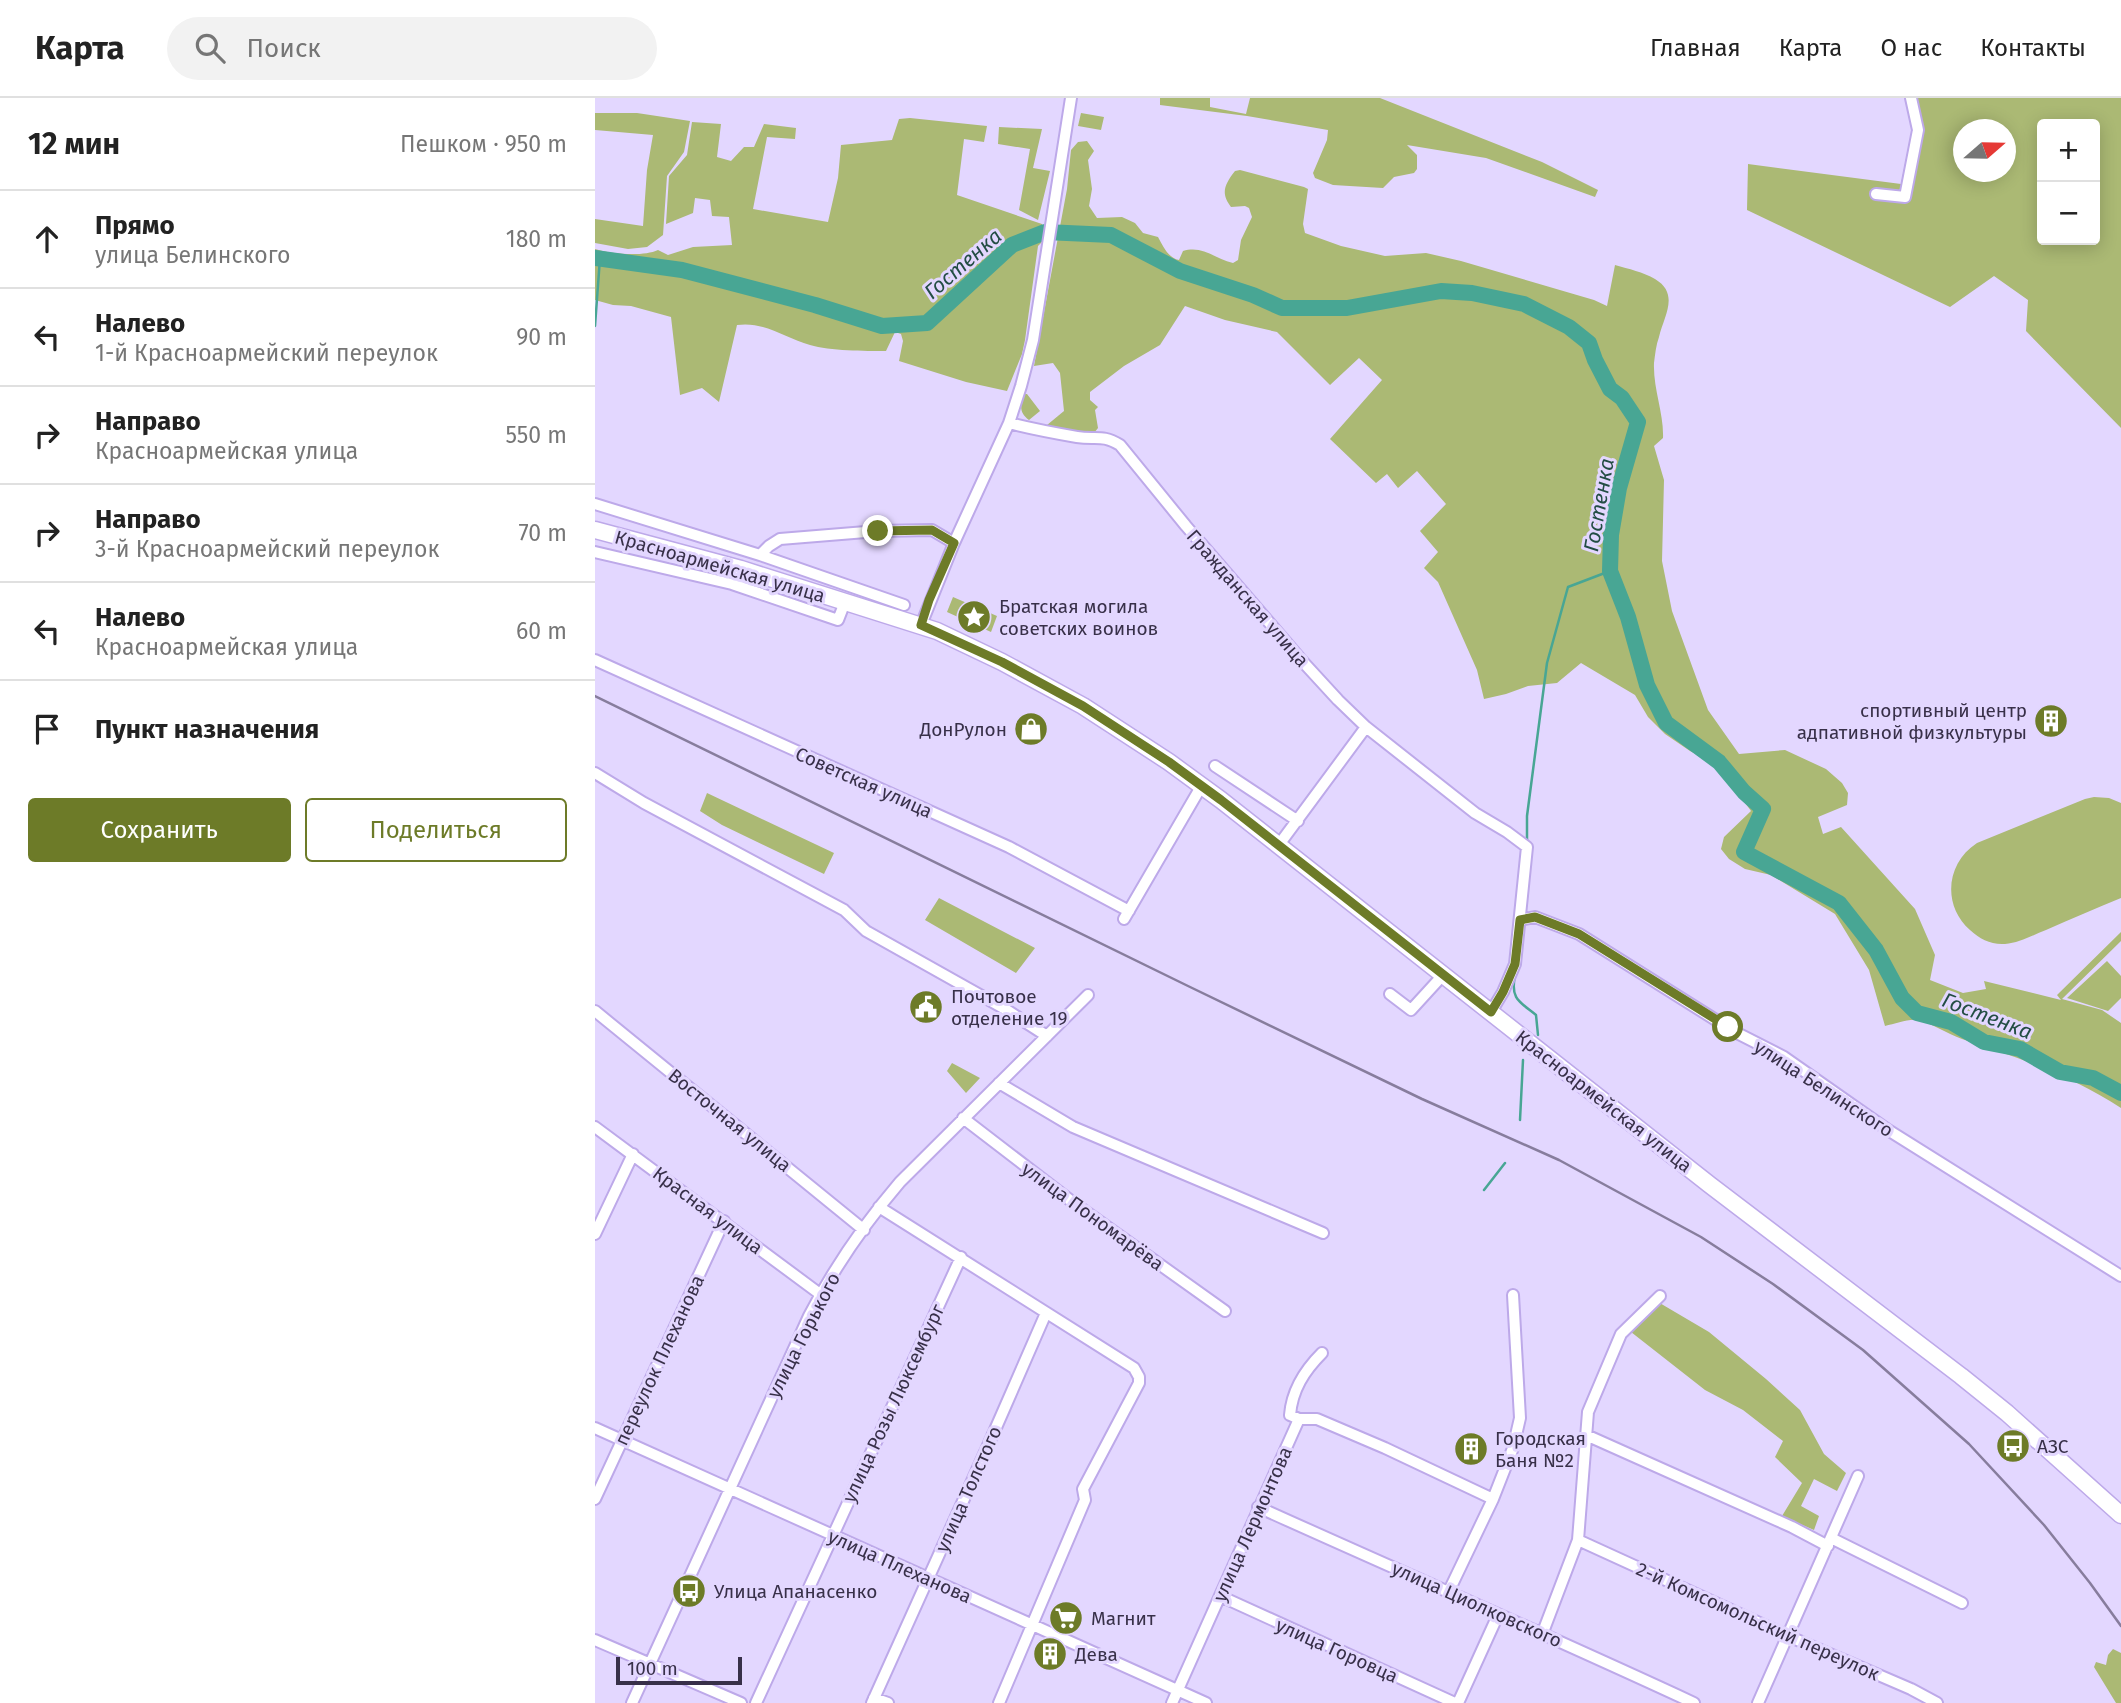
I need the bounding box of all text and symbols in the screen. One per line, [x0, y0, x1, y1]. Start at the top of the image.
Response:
search box [167, 17, 657, 80]
text: Карта [35, 28, 125, 68]
icon: search [191, 29, 229, 67]
text: Поиск [247, 33, 321, 64]
text: Главная [1650, 34, 1741, 62]
text: Карта [1779, 34, 1842, 62]
text: О нас [1880, 34, 1942, 62]
text: Контакты [1980, 34, 2086, 62]
north arrow [1953, 119, 2016, 182]
map controls [2037, 119, 2100, 245]
button: + [2037, 119, 2100, 182]
text: 12 мин [28, 126, 120, 162]
text: Пешком · 950 m [400, 130, 567, 158]
button: − [2037, 182, 2100, 245]
text: Прямо [95, 210, 175, 241]
icon: ahead [28, 220, 66, 258]
water label: Гостенка [919, 223, 1007, 305]
text: 180 m [506, 225, 567, 253]
text: улица Белинского [95, 241, 290, 269]
text: Налево [95, 308, 185, 339]
icon: left [28, 318, 66, 356]
text: 90 m [516, 323, 567, 351]
text: 1-й Красноармейский переулок [95, 339, 438, 367]
text: Направо [95, 406, 201, 437]
icon: right [28, 416, 66, 454]
text: 550 m [505, 421, 567, 449]
text: Красноармейская улица [95, 437, 358, 465]
water label: Гостенка [1578, 456, 1620, 554]
text: Направо [95, 504, 201, 535]
icon: right [28, 514, 66, 552]
route end [862, 515, 893, 546]
text: 70 m [518, 519, 567, 547]
street label: Красноармейская улица [612, 525, 828, 608]
street label: Гражданская улица [1182, 525, 1314, 672]
text: 3-й Красноармейский переулок [95, 535, 439, 563]
place label: Братская могила советских воинов [999, 595, 1158, 640]
place icon: Братская могила советских воинов [955, 598, 993, 636]
text: Налево [95, 602, 185, 633]
icon: left [28, 612, 66, 650]
text: 60 m [516, 617, 567, 645]
text: Красноармейская улица [95, 633, 358, 661]
place label: спортивный центр адпативной физкультуры [1797, 699, 2027, 744]
building icon: спортивный центр адпативной физкультуры [2032, 702, 2070, 740]
icon: arrive [28, 710, 66, 748]
shop icon: ДонРулон [1012, 710, 1050, 748]
text: Пункт назначения [95, 714, 319, 745]
place label: ДонРулон [919, 718, 1007, 741]
street label: Советская улица [792, 742, 936, 823]
button: Сохранить [28, 798, 291, 862]
button: Поделиться [305, 798, 567, 862]
place label: Почтовое отделение 19 [951, 985, 1068, 1030]
water label: Гостенка [1938, 987, 2036, 1045]
public building icon: Почтовое отделение 19 [907, 988, 945, 1026]
route start [1712, 1011, 1743, 1042]
street label: Красноармейская улица [1511, 1025, 1696, 1177]
street label: улица Белинского [1750, 1035, 1898, 1142]
street label: Восточная улица [664, 1064, 796, 1177]
street label: улица Пономарёва [1017, 1157, 1168, 1276]
street label: Красная улица [648, 1162, 767, 1259]
street label: улица Горького [762, 1269, 845, 1402]
street label: переулок Плеханова [610, 1271, 709, 1449]
street label: улица Розы Люксембург [837, 1300, 950, 1506]
street label: улица Толстого [930, 1423, 1007, 1556]
place label: Городская Баня №2 [1495, 1427, 1586, 1472]
bus stop icon: АЗС [1994, 1427, 2032, 1465]
building icon: Городская Баня №2 [1452, 1430, 1490, 1468]
place label: АЗС [2037, 1435, 2069, 1458]
street label: улица Лермонтова [1208, 1443, 1297, 1605]
street label: улица Плеханова [825, 1525, 975, 1608]
street label: улица Циолковского [1388, 1557, 1565, 1652]
street label: 2-й Комсомольский переулок [1633, 1557, 1883, 1686]
bus stop icon: Улица Апанасенко [670, 1572, 708, 1610]
place label: Улица Апанасенко [714, 1580, 877, 1603]
supermarket icon: Магнит [1047, 1599, 1085, 1637]
place label: Магнит [1091, 1607, 1156, 1630]
street label: улица Горовца [1272, 1613, 1401, 1688]
building icon: Дева [1031, 1635, 1069, 1673]
place label: Дева [1074, 1643, 1118, 1666]
scale bar [616, 1654, 742, 1686]
text: 100 m [627, 1657, 678, 1680]

